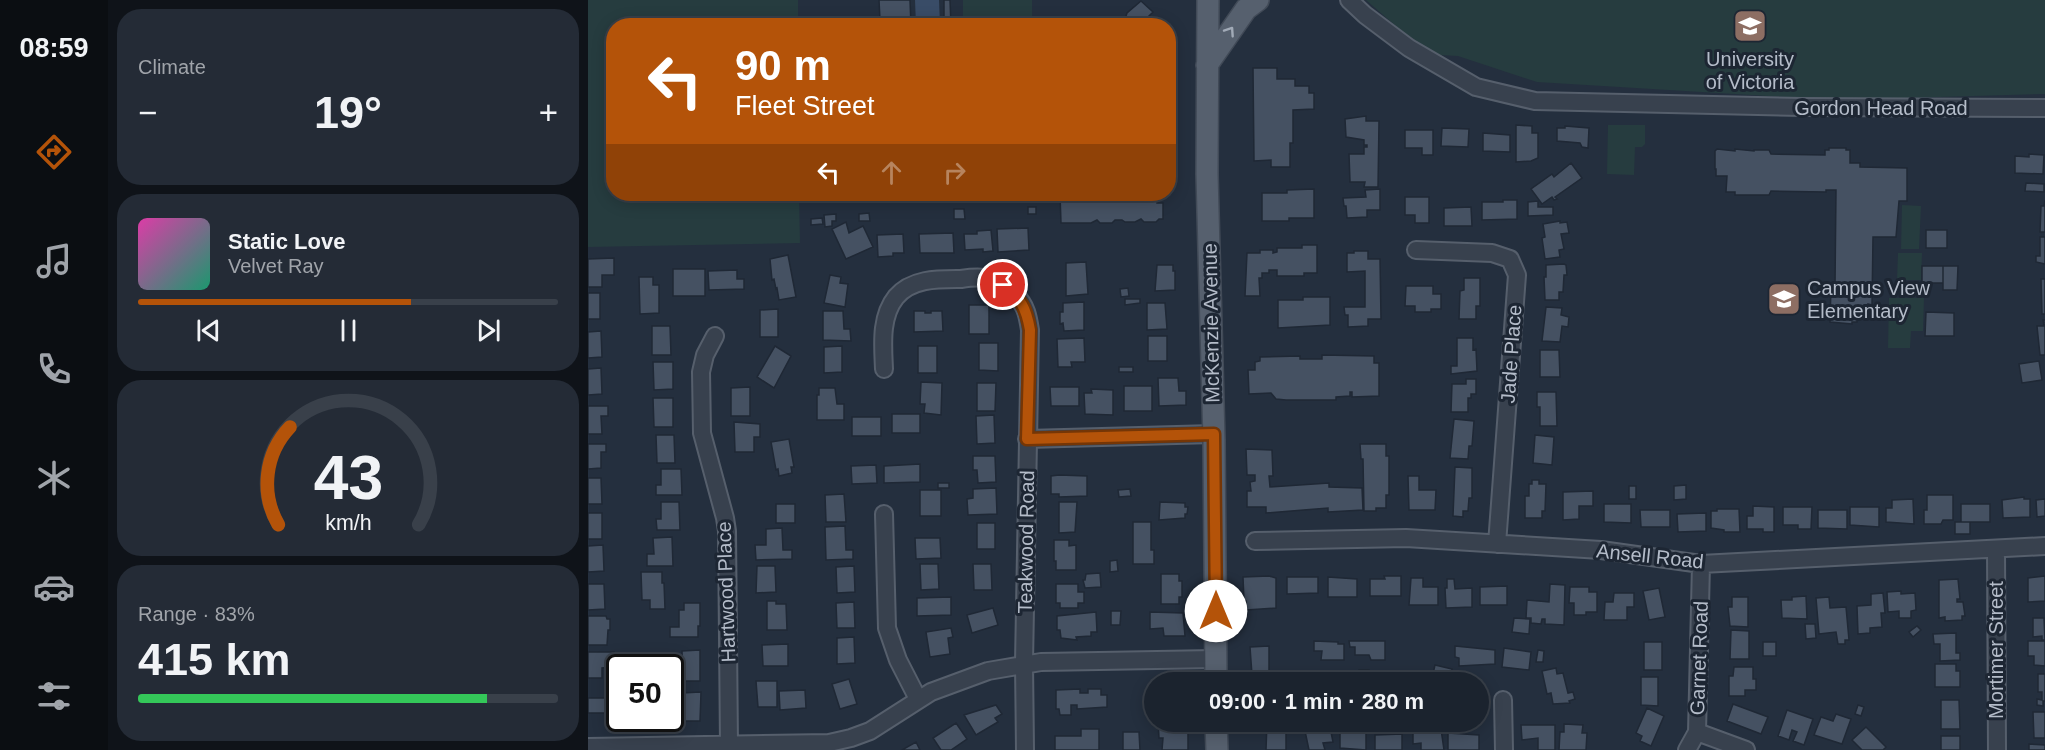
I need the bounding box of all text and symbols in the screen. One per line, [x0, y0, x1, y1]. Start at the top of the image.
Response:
school or university icon: University of Victoria [1732, 8, 1768, 44]
one-way arrow [1223, 26, 1234, 37]
text: 08:59 [19, 33, 89, 63]
icon: left [636, 42, 714, 120]
text: 90 m [735, 42, 831, 89]
place label: University of Victoria [1706, 48, 1795, 93]
text: Climate [138, 56, 206, 78]
text: 19° [314, 87, 382, 138]
text: Fleet Street [735, 91, 875, 121]
text: − [138, 94, 157, 131]
text: + [539, 94, 558, 131]
street label: Gordon Head Road [1794, 97, 1968, 119]
icon: directions [33, 131, 75, 173]
icon: left [812, 156, 845, 189]
icon: ahead [875, 156, 908, 189]
icon: right [938, 156, 971, 189]
text: Static Love [228, 229, 345, 254]
icon: music [33, 240, 75, 282]
street label: McKenzie Avenue [1199, 243, 1223, 403]
text: Velvet Ray [228, 255, 324, 277]
pin [977, 259, 1028, 310]
icon: arrive [986, 268, 1019, 301]
place label: Campus View Elementary [1807, 277, 1931, 322]
school or university icon: Campus View Elementary [1766, 281, 1802, 317]
street label: Jade Place [1497, 304, 1525, 404]
icon: previous [192, 314, 225, 347]
icon: pause [332, 314, 365, 347]
icon: next [472, 314, 505, 347]
icon: phone [33, 348, 75, 390]
text: 43 [313, 443, 383, 512]
icon: climate [33, 457, 75, 499]
street label: Teakwood Road [1014, 470, 1038, 614]
text: km/h [325, 511, 371, 535]
street label: Hartwood Place [713, 521, 739, 663]
street label: Ansell Road [1595, 539, 1705, 573]
icon: car [33, 566, 75, 608]
position arrow [1184, 579, 1248, 643]
street label: Mortimer Street [1985, 581, 2007, 719]
street label: Garnet Road [1686, 600, 1712, 716]
text: Range · 83% [138, 603, 255, 625]
text: 415 km [138, 634, 291, 685]
speed limit sign: 50 [606, 654, 684, 732]
icon: filters [33, 675, 75, 717]
text: 09:00 · 1 min · 280 m [1209, 689, 1424, 714]

